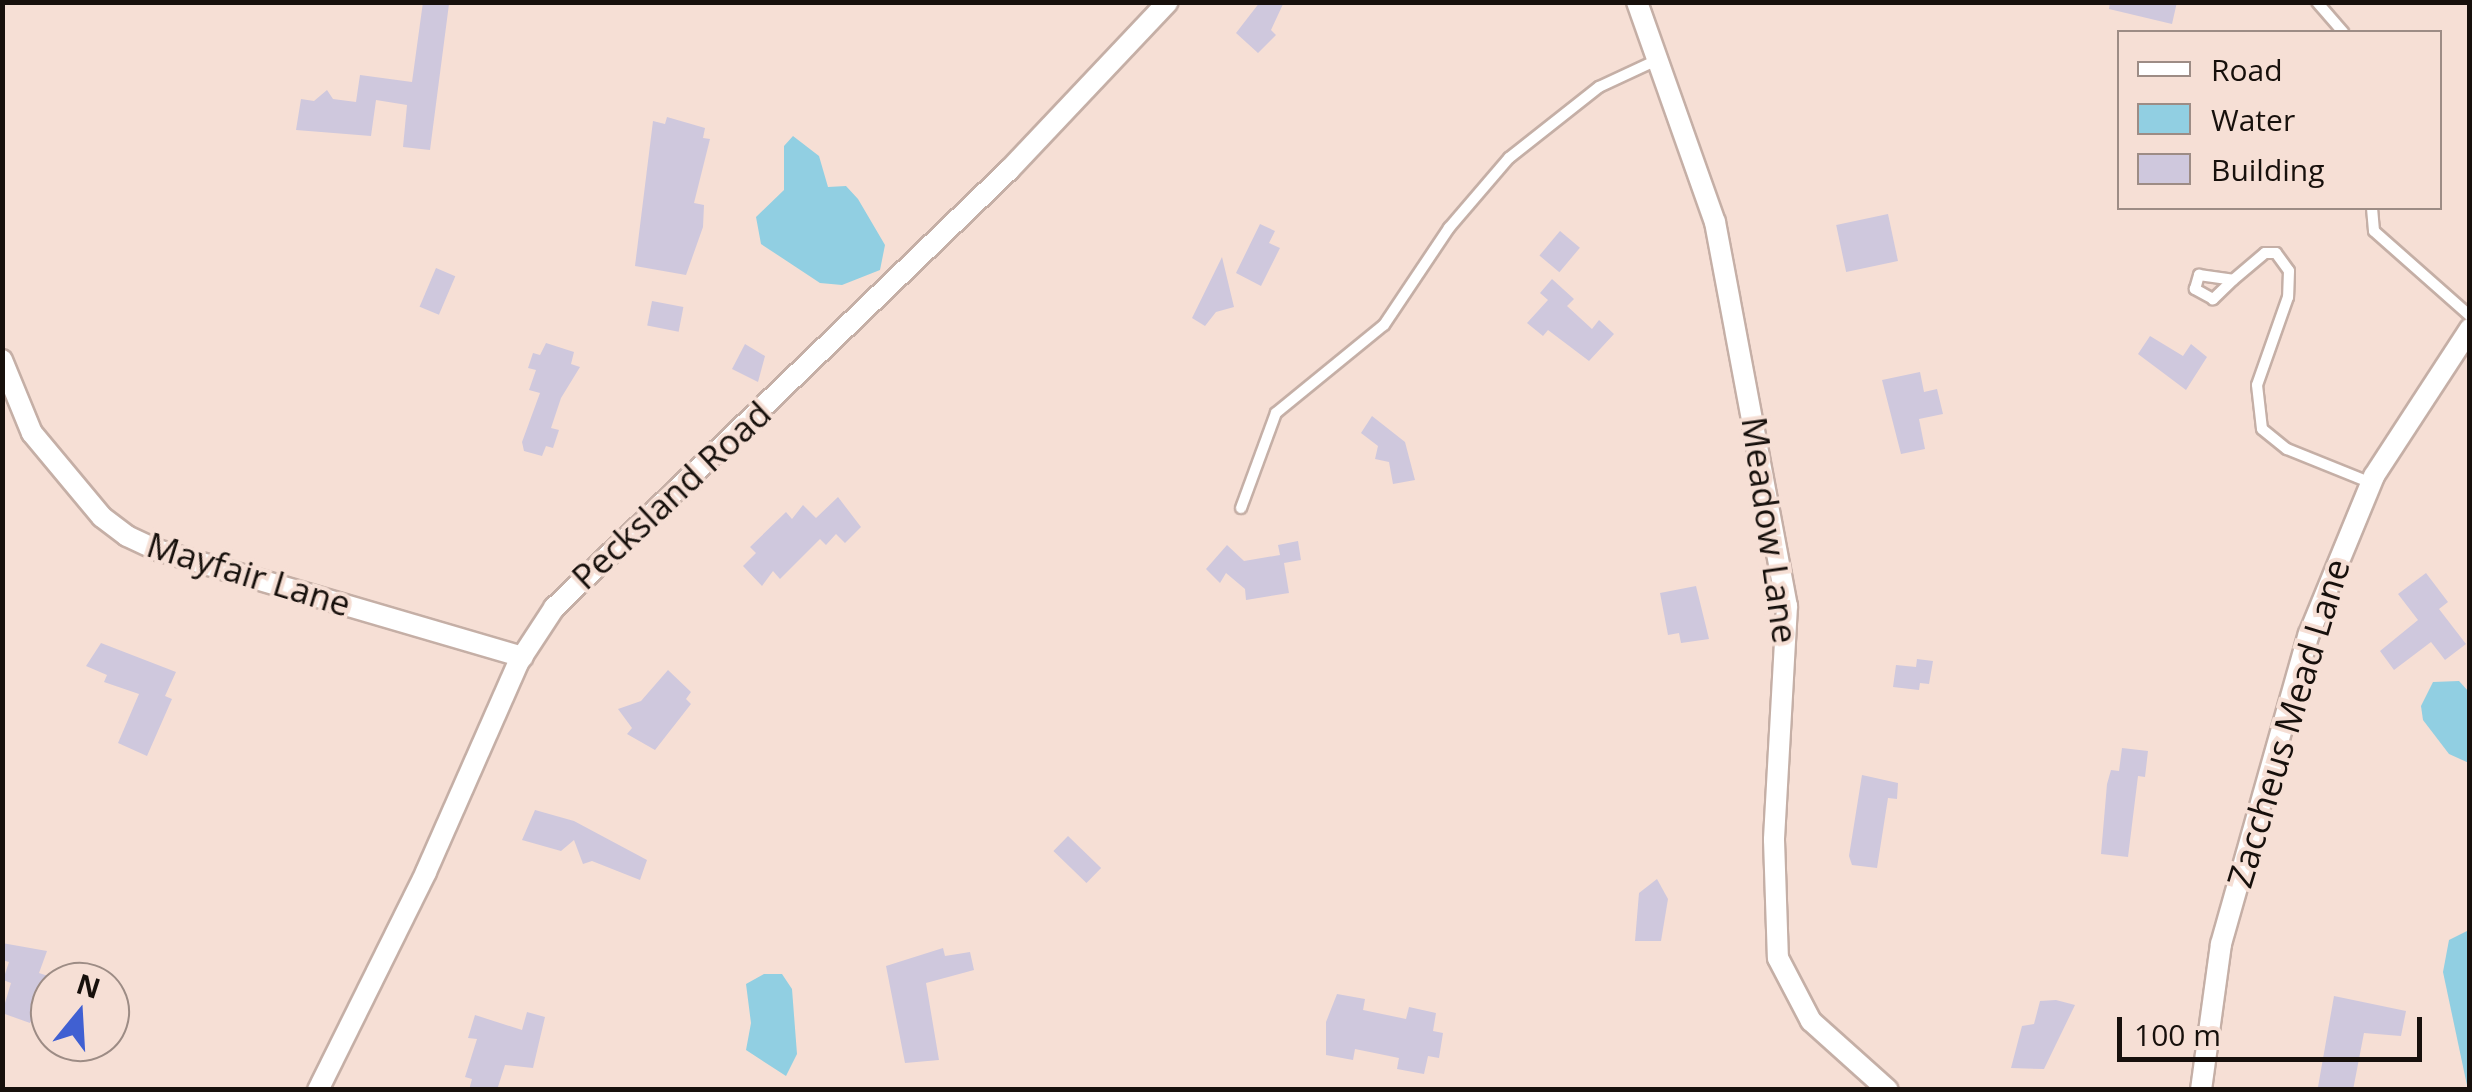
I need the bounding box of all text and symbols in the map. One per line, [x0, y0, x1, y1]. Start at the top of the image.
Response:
legend [2117, 30, 2442, 210]
text: Road [2211, 49, 2283, 90]
text: Water [2211, 99, 2295, 140]
text: Building [2211, 149, 2325, 190]
street label: Pecksland Road [563, 392, 779, 598]
street label: Meadow Lane [1733, 414, 1807, 646]
street label: Mayfair Lane [142, 523, 356, 625]
street label: Zaccheus Mead Lane [2218, 554, 2358, 892]
north arrow [30, 962, 130, 1062]
text: N [72, 964, 105, 1007]
scale bar [2122, 997, 2427, 1059]
text: 100 m [2134, 1014, 2221, 1055]

